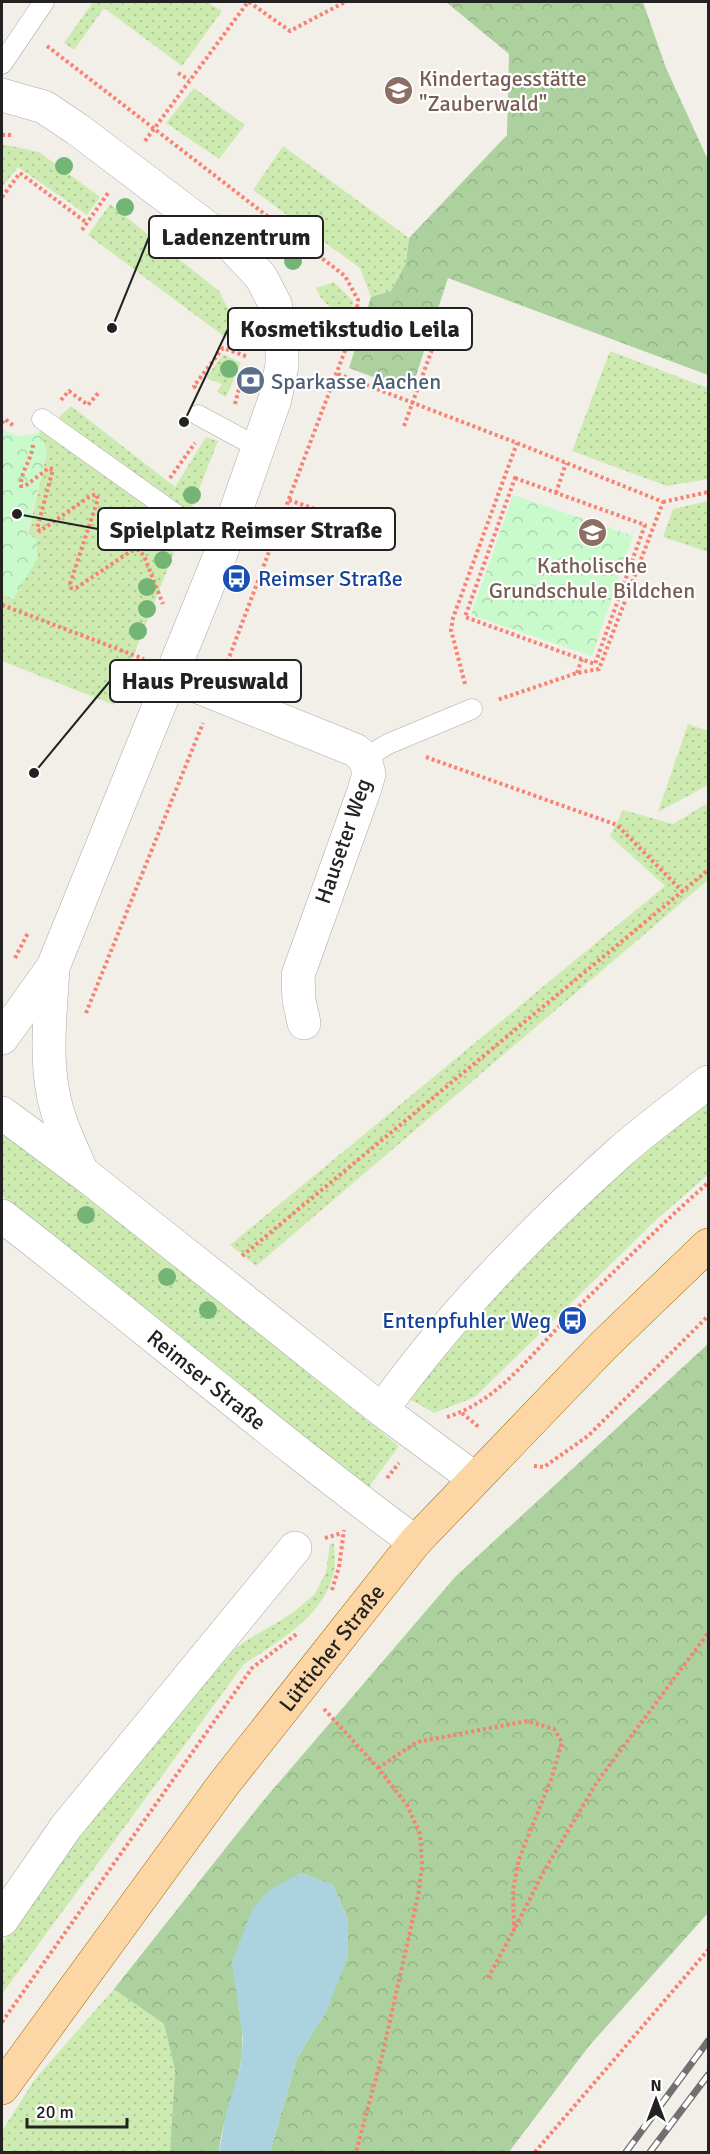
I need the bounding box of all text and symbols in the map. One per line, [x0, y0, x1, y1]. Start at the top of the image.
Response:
place label: Kindertagesstätte "Zauberwald" [419, 65, 587, 117]
school or university icon: Kindertagesstätte "Zauberwald" [382, 75, 414, 107]
callout: Ladenzentrum [149, 216, 323, 258]
text: Ladenzentrum [161, 222, 311, 252]
callout: Kosmetikstudio Leila [228, 308, 472, 350]
text: Kosmetikstudio Leila [240, 314, 460, 344]
bank icon: Sparkasse Aachen [234, 365, 266, 397]
place label: Sparkasse Aachen [271, 368, 441, 395]
callout: Spielplatz Reimser Straße [98, 508, 395, 550]
text: Spielplatz Reimser Straße [110, 515, 382, 545]
school or university icon: Katholische Grundschule Bildchen [576, 517, 608, 549]
place label: Katholische Grundschule Bildchen [489, 552, 695, 604]
bus stop icon: Reimser Straße [221, 562, 253, 594]
place label: Reimser Straße [258, 565, 403, 592]
callout: Haus Preuswald [110, 660, 301, 702]
text: Haus Preuswald [121, 666, 289, 696]
street label: Hauseter Weg [309, 775, 377, 907]
bus stop icon: Entenpfuhler Weg [556, 1304, 588, 1336]
place label: Entenpfuhler Weg [382, 1307, 551, 1334]
street label: Reimser Straße [142, 1323, 272, 1435]
street label: Lütticher Straße [273, 1579, 390, 1717]
north arrow [626, 2070, 686, 2130]
text: N [650, 2076, 662, 2096]
scale bar [27, 2091, 128, 2129]
text: 20 m [36, 2101, 74, 2123]

